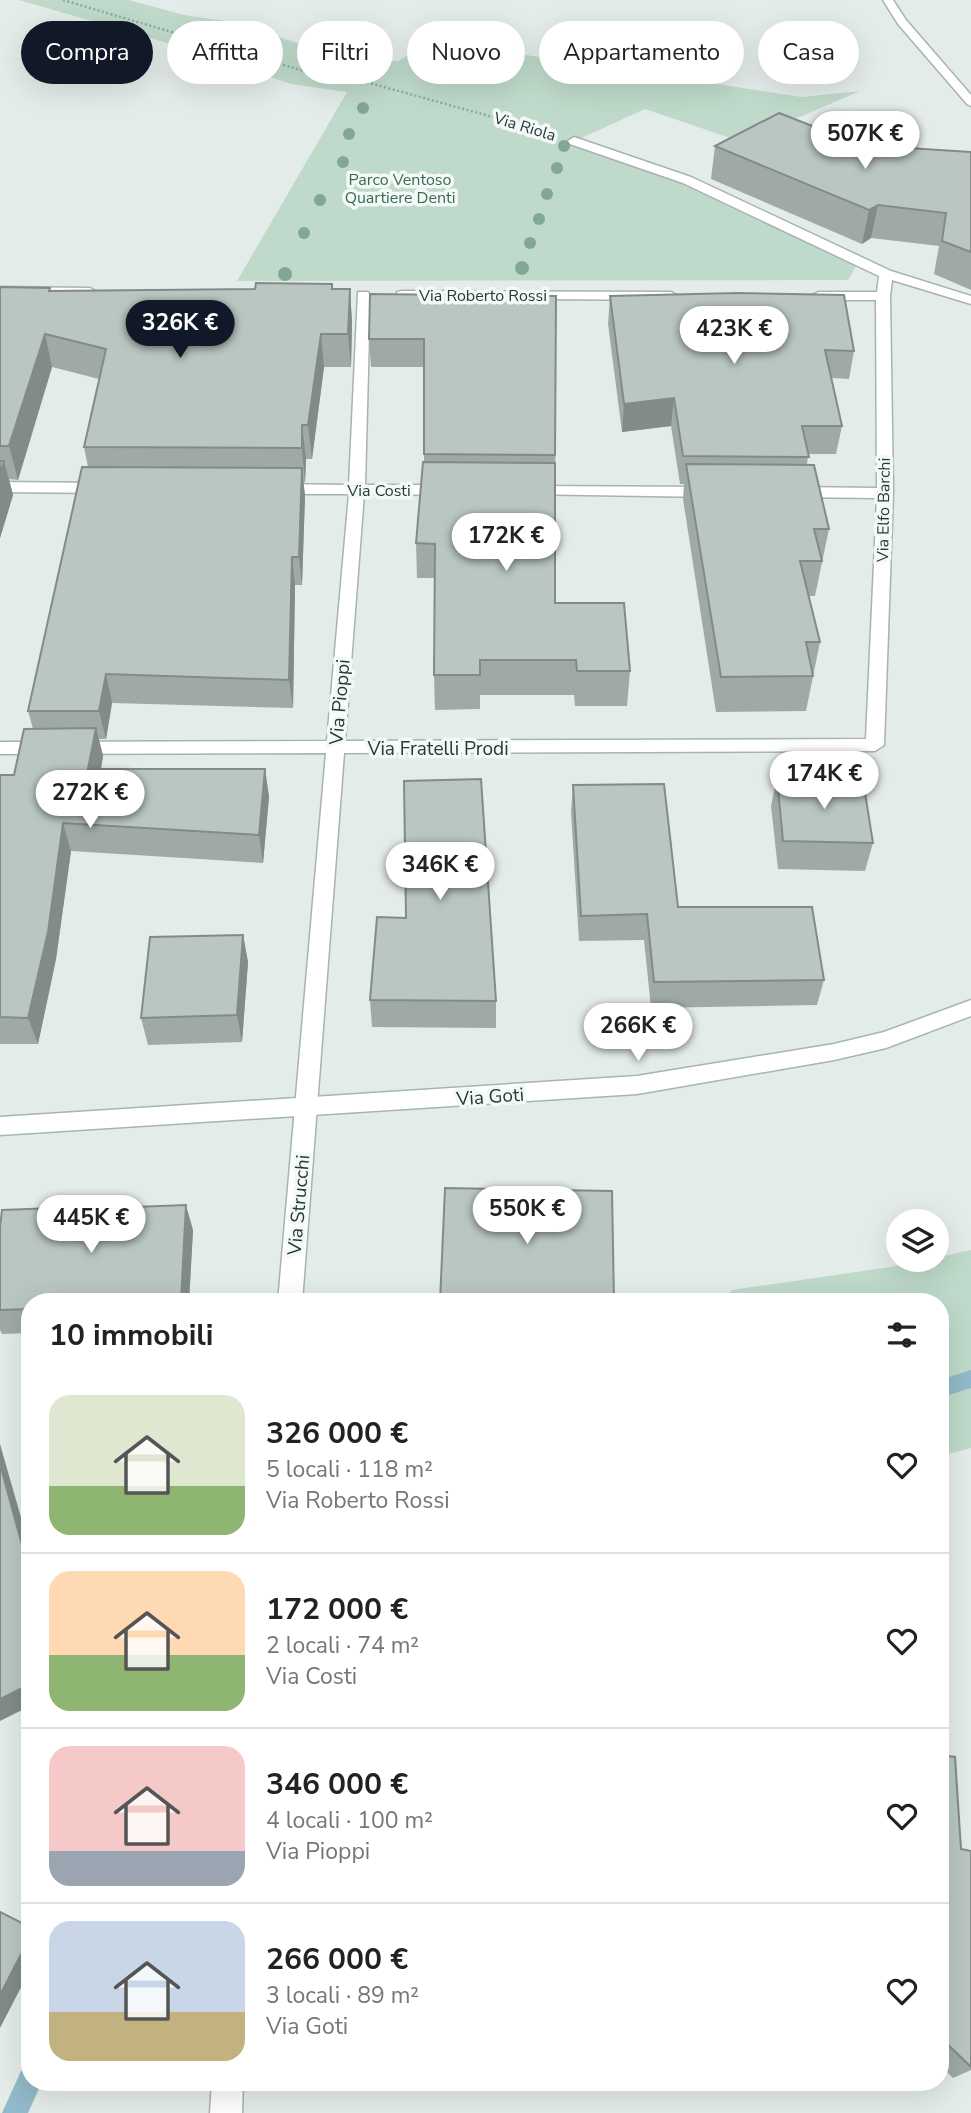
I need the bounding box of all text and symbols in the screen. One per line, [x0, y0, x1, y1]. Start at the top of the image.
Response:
chip: Compra [21, 21, 153, 84]
chip: Affitta [167, 21, 283, 84]
chip: Filtri [297, 21, 393, 84]
chip: Nuovo [407, 21, 525, 84]
chip: Appartamento [539, 21, 744, 84]
chip: Casa [758, 21, 859, 84]
street label: Via Riola [490, 107, 558, 147]
pin: 507K € [808, 111, 922, 171]
text: 507K € [827, 118, 903, 149]
park label: Parco Ventoso Quartiere Denti [345, 169, 455, 209]
street label: Via Roberto Rossi [418, 285, 547, 307]
pin: 326K € [123, 300, 237, 360]
pin: 423K € [677, 306, 791, 366]
text: 326K € [142, 307, 218, 338]
text: 423K € [696, 313, 772, 344]
street label: Via Elfo Barchi [872, 458, 896, 563]
street label: Via Costi [346, 480, 411, 502]
pin: 172K € [449, 514, 563, 573]
text: 172K € [468, 520, 544, 551]
street label: Via Pioppi [323, 658, 357, 747]
street label: Via Fratelli Prodi [366, 736, 509, 762]
pin: 174K € [767, 752, 881, 811]
text: 174K € [786, 758, 862, 789]
pin: 272K € [33, 770, 147, 830]
text: 272K € [52, 777, 128, 808]
pin: 346K € [383, 842, 497, 902]
text: 346K € [402, 849, 478, 880]
pin: 266K € [581, 1004, 695, 1063]
text: 266K € [600, 1010, 676, 1041]
street label: Via Goti [454, 1082, 525, 1112]
street label: Via Strucchi [282, 1154, 316, 1257]
pin: 550K € [470, 1186, 584, 1246]
text: 550K € [489, 1193, 565, 1224]
pin: 445K € [34, 1196, 148, 1255]
text: 445K € [53, 1202, 129, 1233]
map controls [886, 1209, 949, 1272]
button: layers [886, 1209, 949, 1272]
text: 10 immobili [49, 1315, 214, 1356]
icon: filters [883, 1316, 921, 1354]
text: 326 000 € [266, 1413, 408, 1454]
icon: home [105, 1423, 189, 1507]
icon: heart [883, 1446, 921, 1484]
text: 5 locali · 118 m² [266, 1454, 433, 1485]
text: Via Roberto Rossi [266, 1485, 450, 1516]
text: 172 000 € [266, 1589, 408, 1630]
icon: home [105, 1599, 189, 1683]
icon: heart [883, 1622, 921, 1660]
text: 2 locali · 74 m² [266, 1630, 419, 1661]
text: Via Costi [266, 1661, 357, 1692]
text: 346 000 € [266, 1764, 408, 1805]
icon: home [105, 1774, 189, 1858]
icon: heart [883, 1797, 921, 1835]
text: 4 locali · 100 m² [266, 1805, 433, 1836]
text: Via Pioppi [266, 1836, 370, 1867]
text: 266 000 € [266, 1939, 408, 1980]
icon: home [105, 1949, 189, 2033]
icon: heart [883, 1972, 921, 2010]
text: 3 locali · 89 m² [266, 1980, 419, 2011]
text: Via Goti [266, 2011, 348, 2042]

